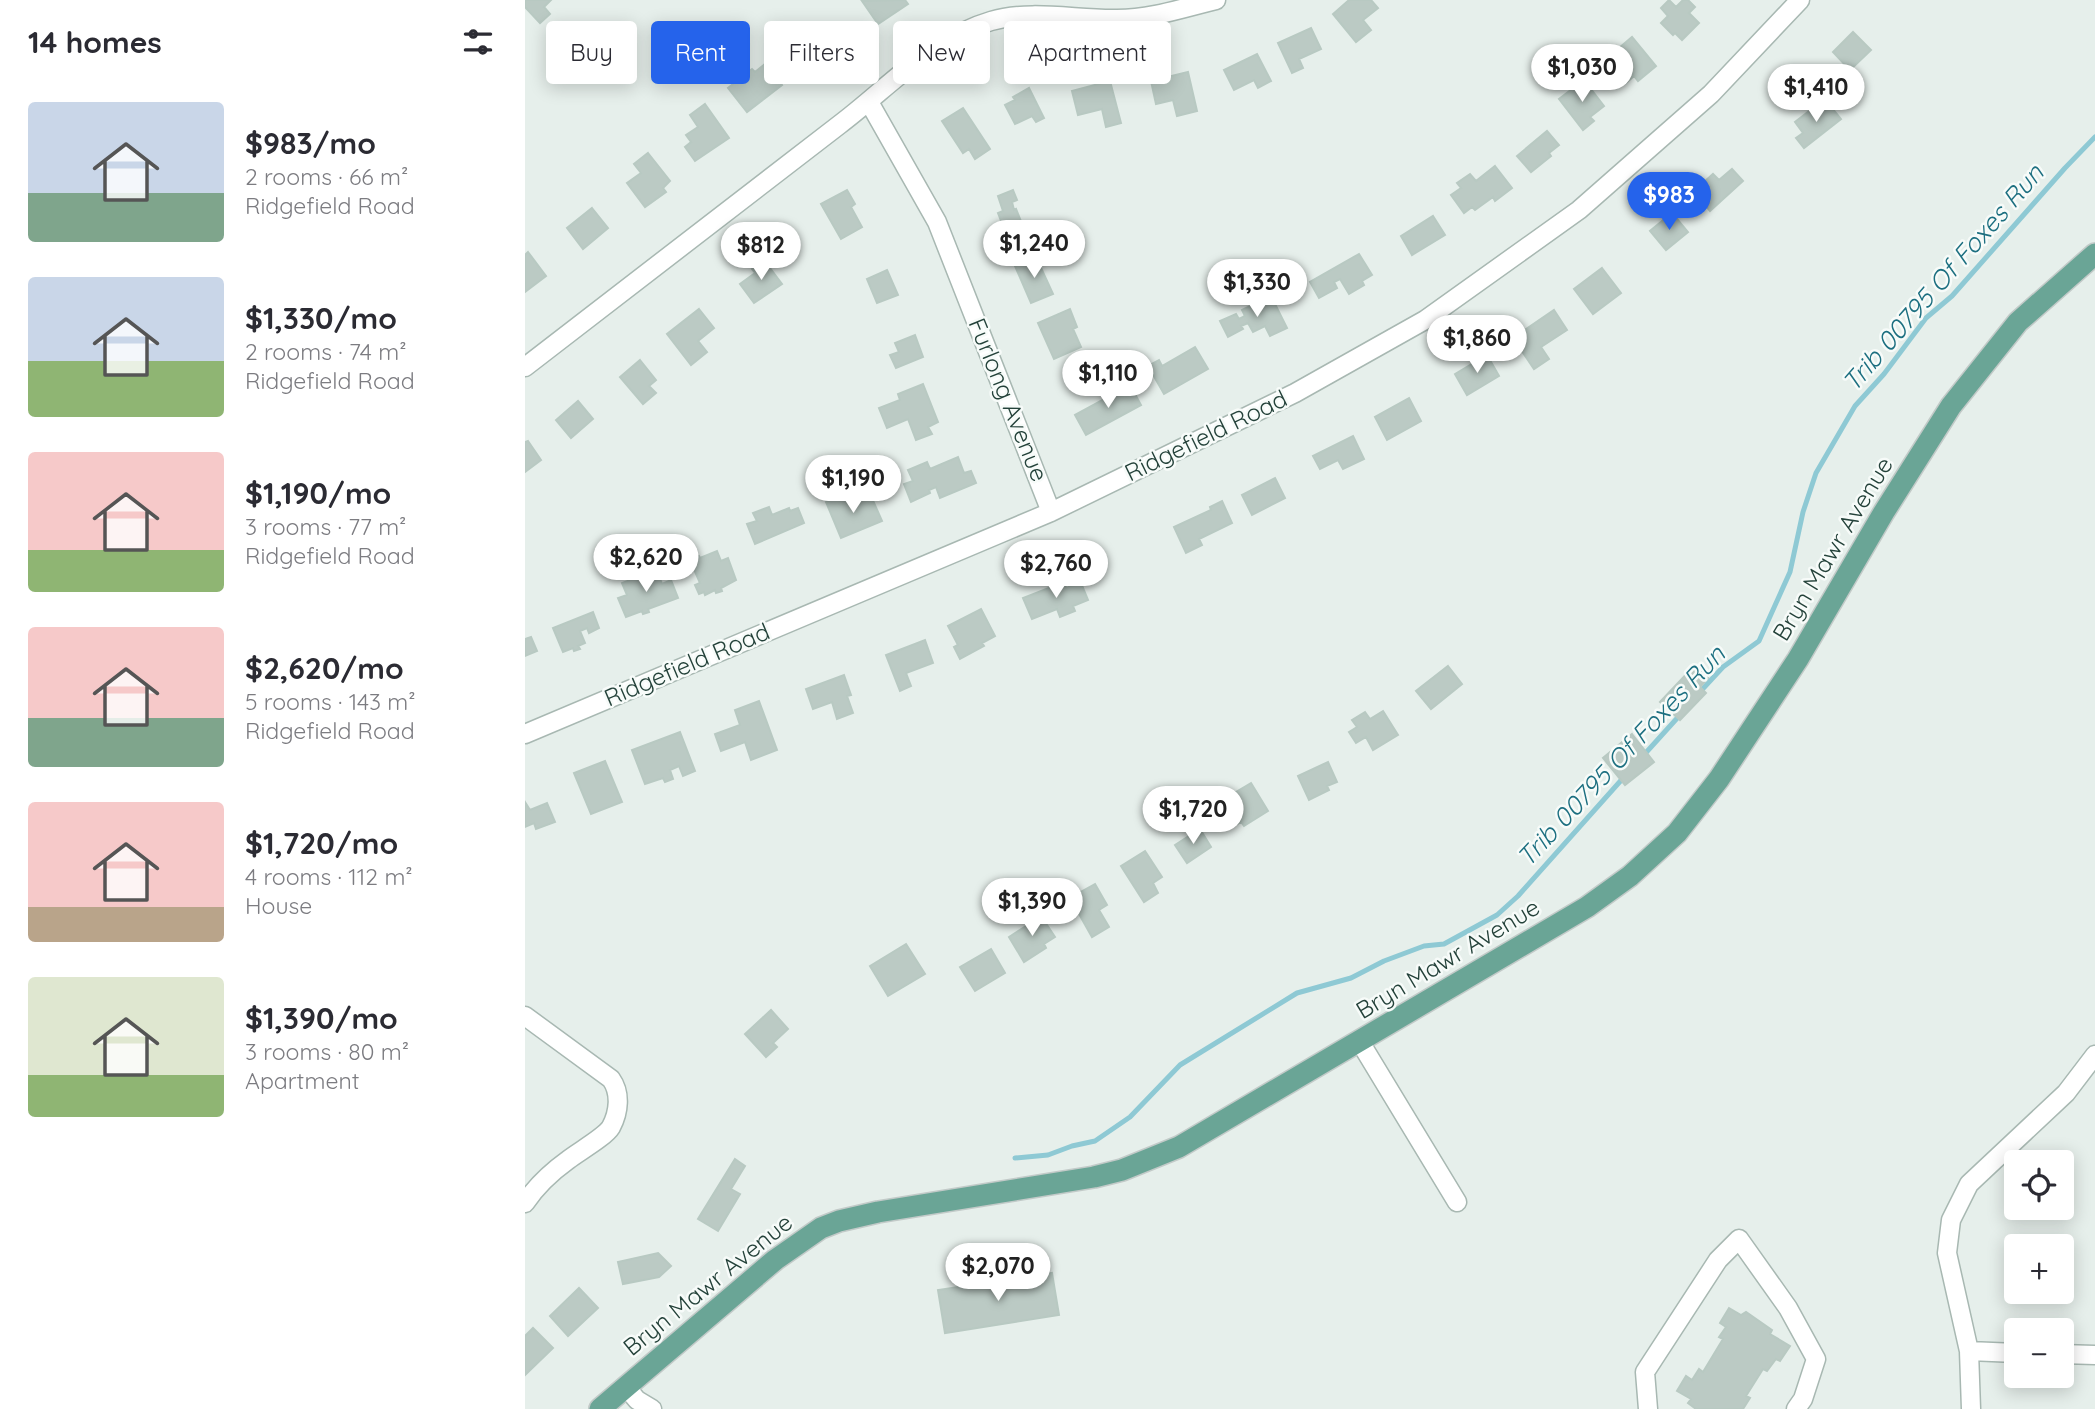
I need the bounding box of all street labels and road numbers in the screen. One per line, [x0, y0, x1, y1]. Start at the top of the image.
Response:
street label: Furlong Avenue [963, 314, 1055, 486]
street label: Ridgefield Road [1119, 383, 1292, 487]
street label: Bryn Mawr Avenue [1765, 451, 1899, 646]
street label: Ridgefield Road [599, 616, 774, 712]
street label: Bryn Mawr Avenue [1350, 891, 1545, 1025]
street label: Bryn Mawr Avenue [617, 1207, 798, 1362]

